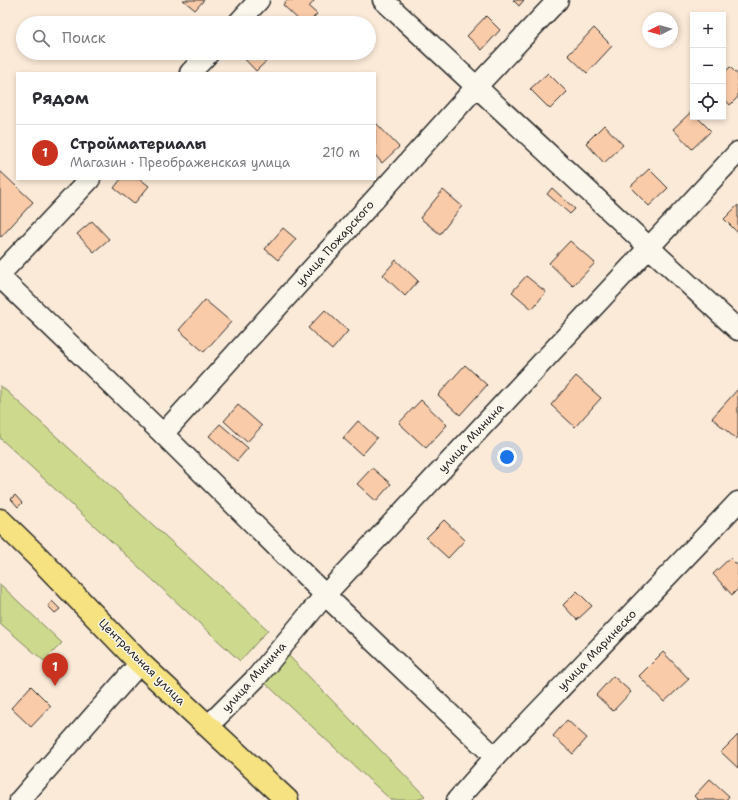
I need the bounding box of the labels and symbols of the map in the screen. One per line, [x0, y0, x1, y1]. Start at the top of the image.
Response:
north arrow [642, 12, 678, 48]
street label: улица Пожарского [292, 197, 378, 289]
street label: улица Минина [435, 400, 508, 476]
your location [497, 447, 517, 467]
street label: улица Маринеско [554, 606, 640, 694]
street label: Центральная улица [95, 615, 189, 709]
street label: улица Минина [218, 638, 290, 715]
pin: 1 [42, 653, 68, 686]

